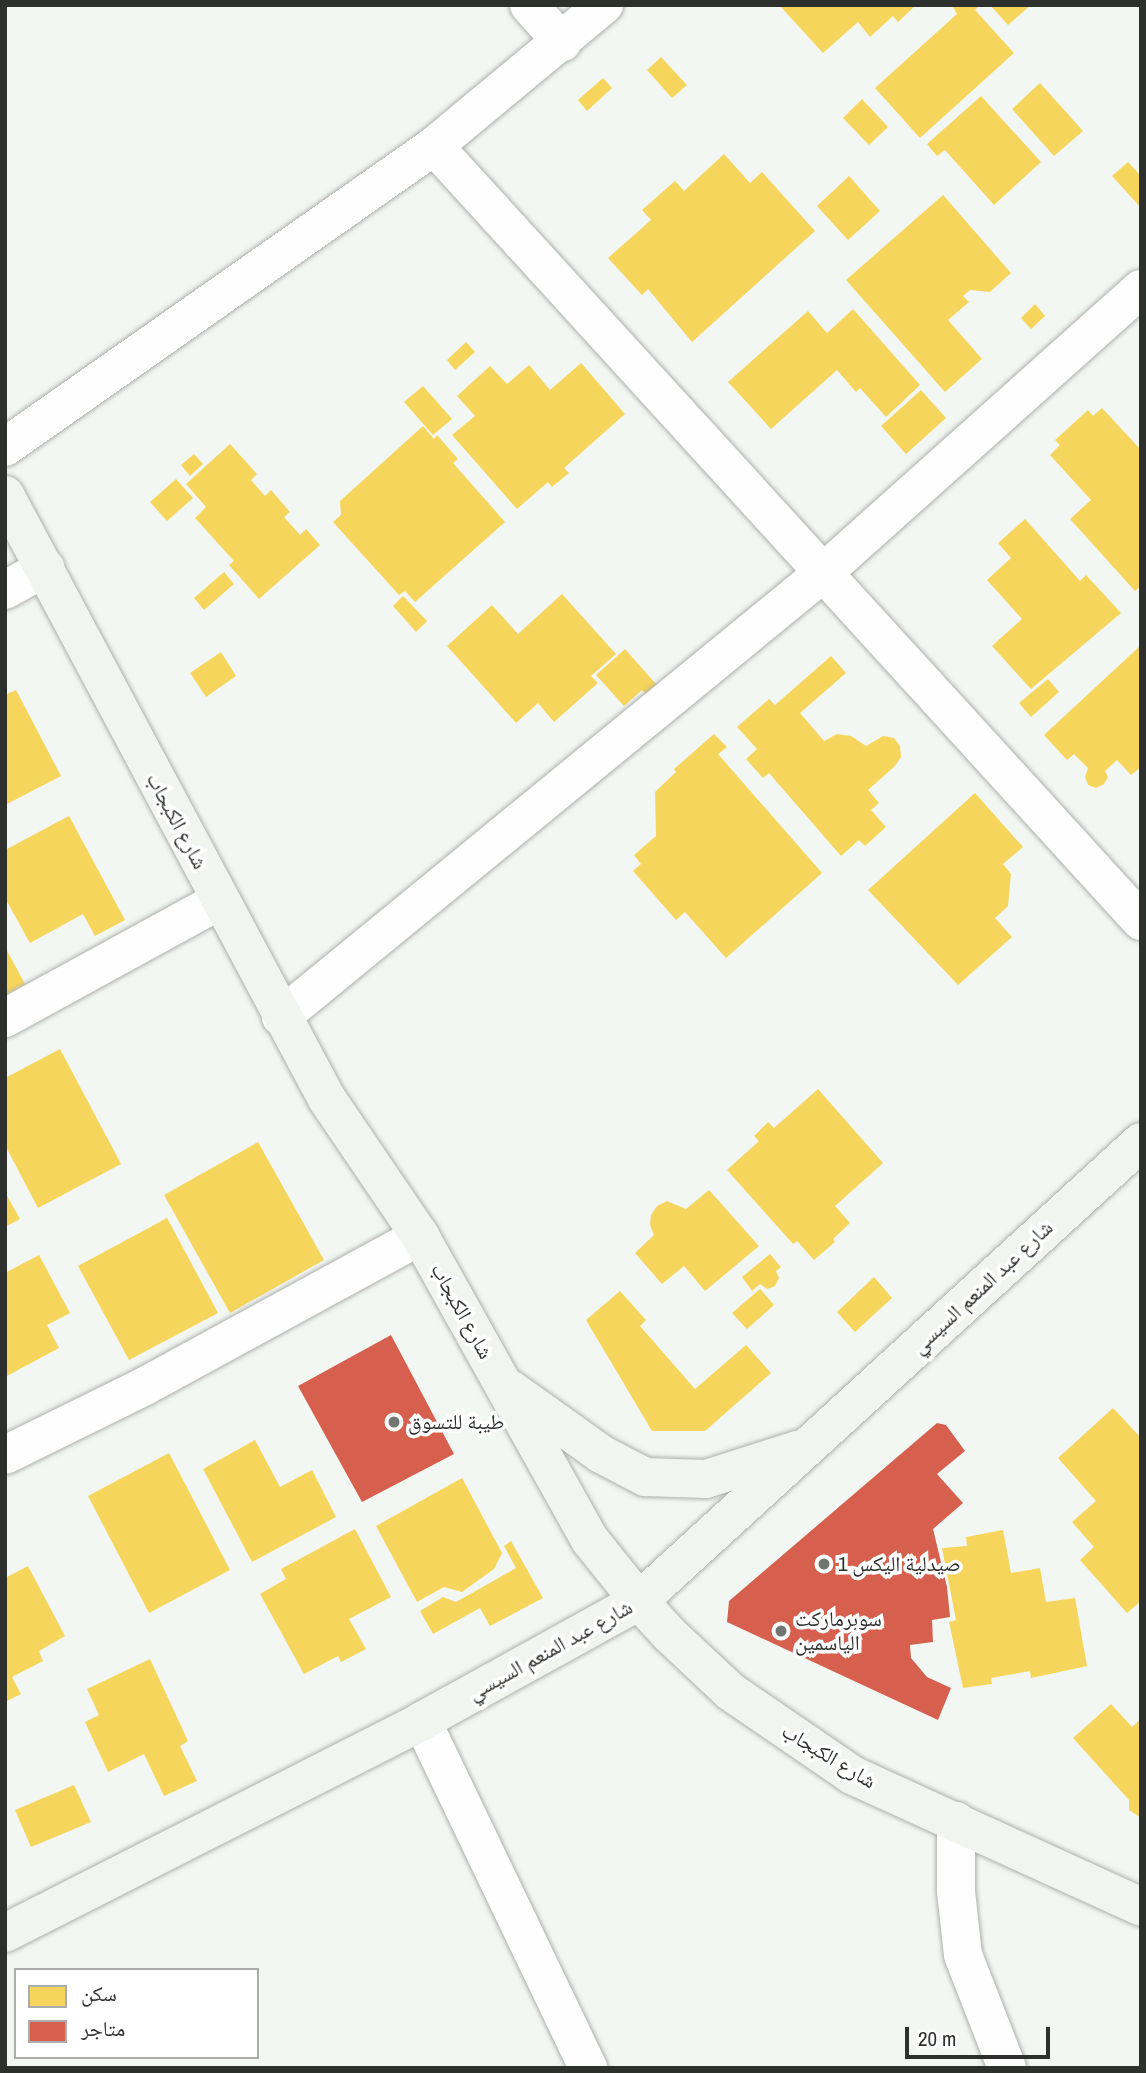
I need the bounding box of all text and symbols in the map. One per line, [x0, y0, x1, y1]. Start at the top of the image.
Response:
street label: شارع الكبجاب [141, 769, 213, 873]
street label: شارع عبد المنعم السيسي [906, 1215, 1058, 1359]
street label: شارع الكبجاب [425, 1259, 499, 1363]
place label: طيبة للتسوق [408, 1409, 504, 1435]
marker: طيبة للتسوق [386, 1414, 402, 1430]
place label: صيدلية اليكس 1 [838, 1551, 961, 1577]
marker: صيدلية اليكس 1 [816, 1556, 832, 1572]
street label: شارع عبد المنعم السيسي [463, 1594, 637, 1706]
place label: سوبرماركت الياسمين [795, 1606, 882, 1656]
marker: سوبرماركت الياسمين [773, 1623, 789, 1639]
street label: شارع الكبجاب [777, 1718, 881, 1794]
legend [14, 1968, 259, 2059]
text: سكن [81, 1979, 117, 2008]
text: متاجر [81, 2014, 125, 2043]
scale bar [908, 2014, 1053, 2058]
text: 20 m [918, 2024, 956, 2053]

